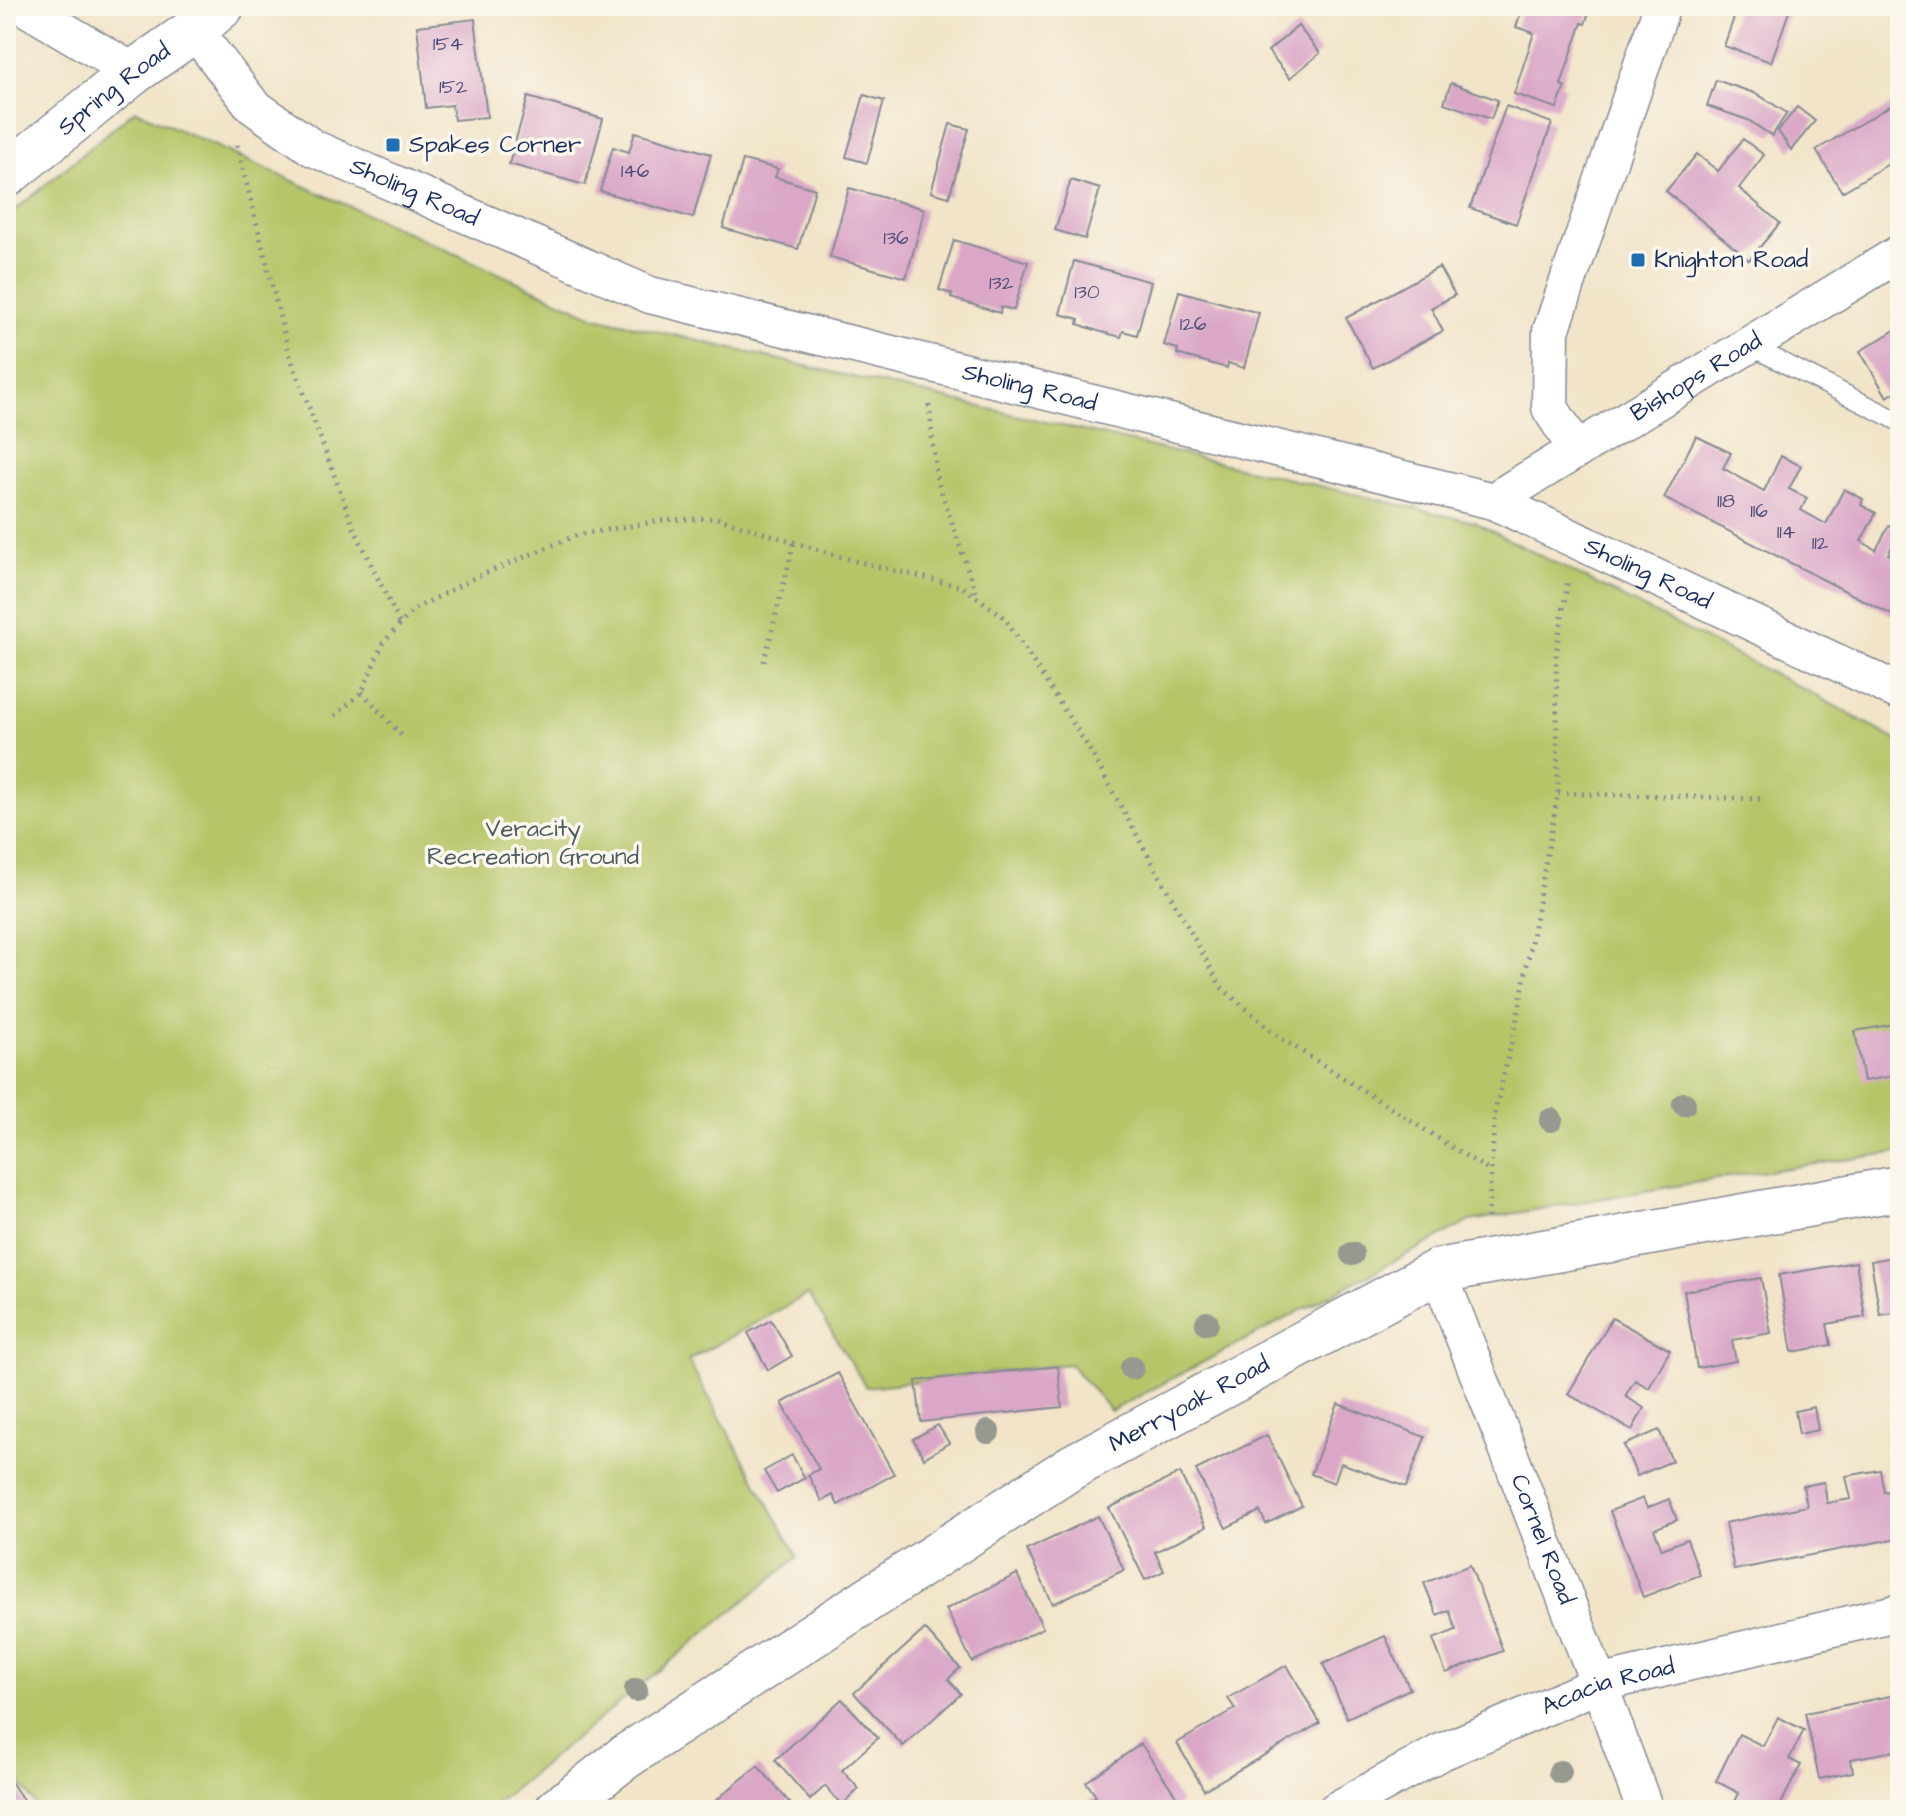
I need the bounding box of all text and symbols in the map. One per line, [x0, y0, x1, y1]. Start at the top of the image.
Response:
house number: 154 [433, 30, 464, 58]
street label: Spring Road [50, 35, 177, 144]
house number: 152 [439, 73, 468, 101]
place label: Spakes Corner [409, 128, 581, 162]
marker: Spakes Corner [384, 136, 402, 154]
street label: Sholing Road [345, 149, 484, 235]
house number: 146 [621, 157, 650, 185]
house number: 136 [883, 224, 909, 252]
place label: Knighton Road [1654, 243, 1808, 278]
marker: Knighton Road [1629, 251, 1647, 269]
house number: 132 [989, 269, 1014, 297]
house number: 130 [1074, 278, 1100, 306]
house number: 126 [1180, 310, 1207, 338]
street label: Bishops Road [1624, 324, 1768, 430]
street label: Sholing Road [959, 355, 1100, 421]
house number: 118 [1717, 487, 1735, 515]
house number: 116 [1750, 497, 1768, 525]
house number: 114 [1777, 518, 1796, 546]
street label: Sholing Road [1578, 529, 1717, 618]
house number: 112 [1812, 529, 1829, 557]
park label: Veracity Recreation Ground [427, 812, 639, 874]
street label: Merryoak Road [1103, 1347, 1276, 1461]
street label: Cornel Road [1502, 1469, 1583, 1609]
street label: Acacia Road [1536, 1649, 1678, 1724]

